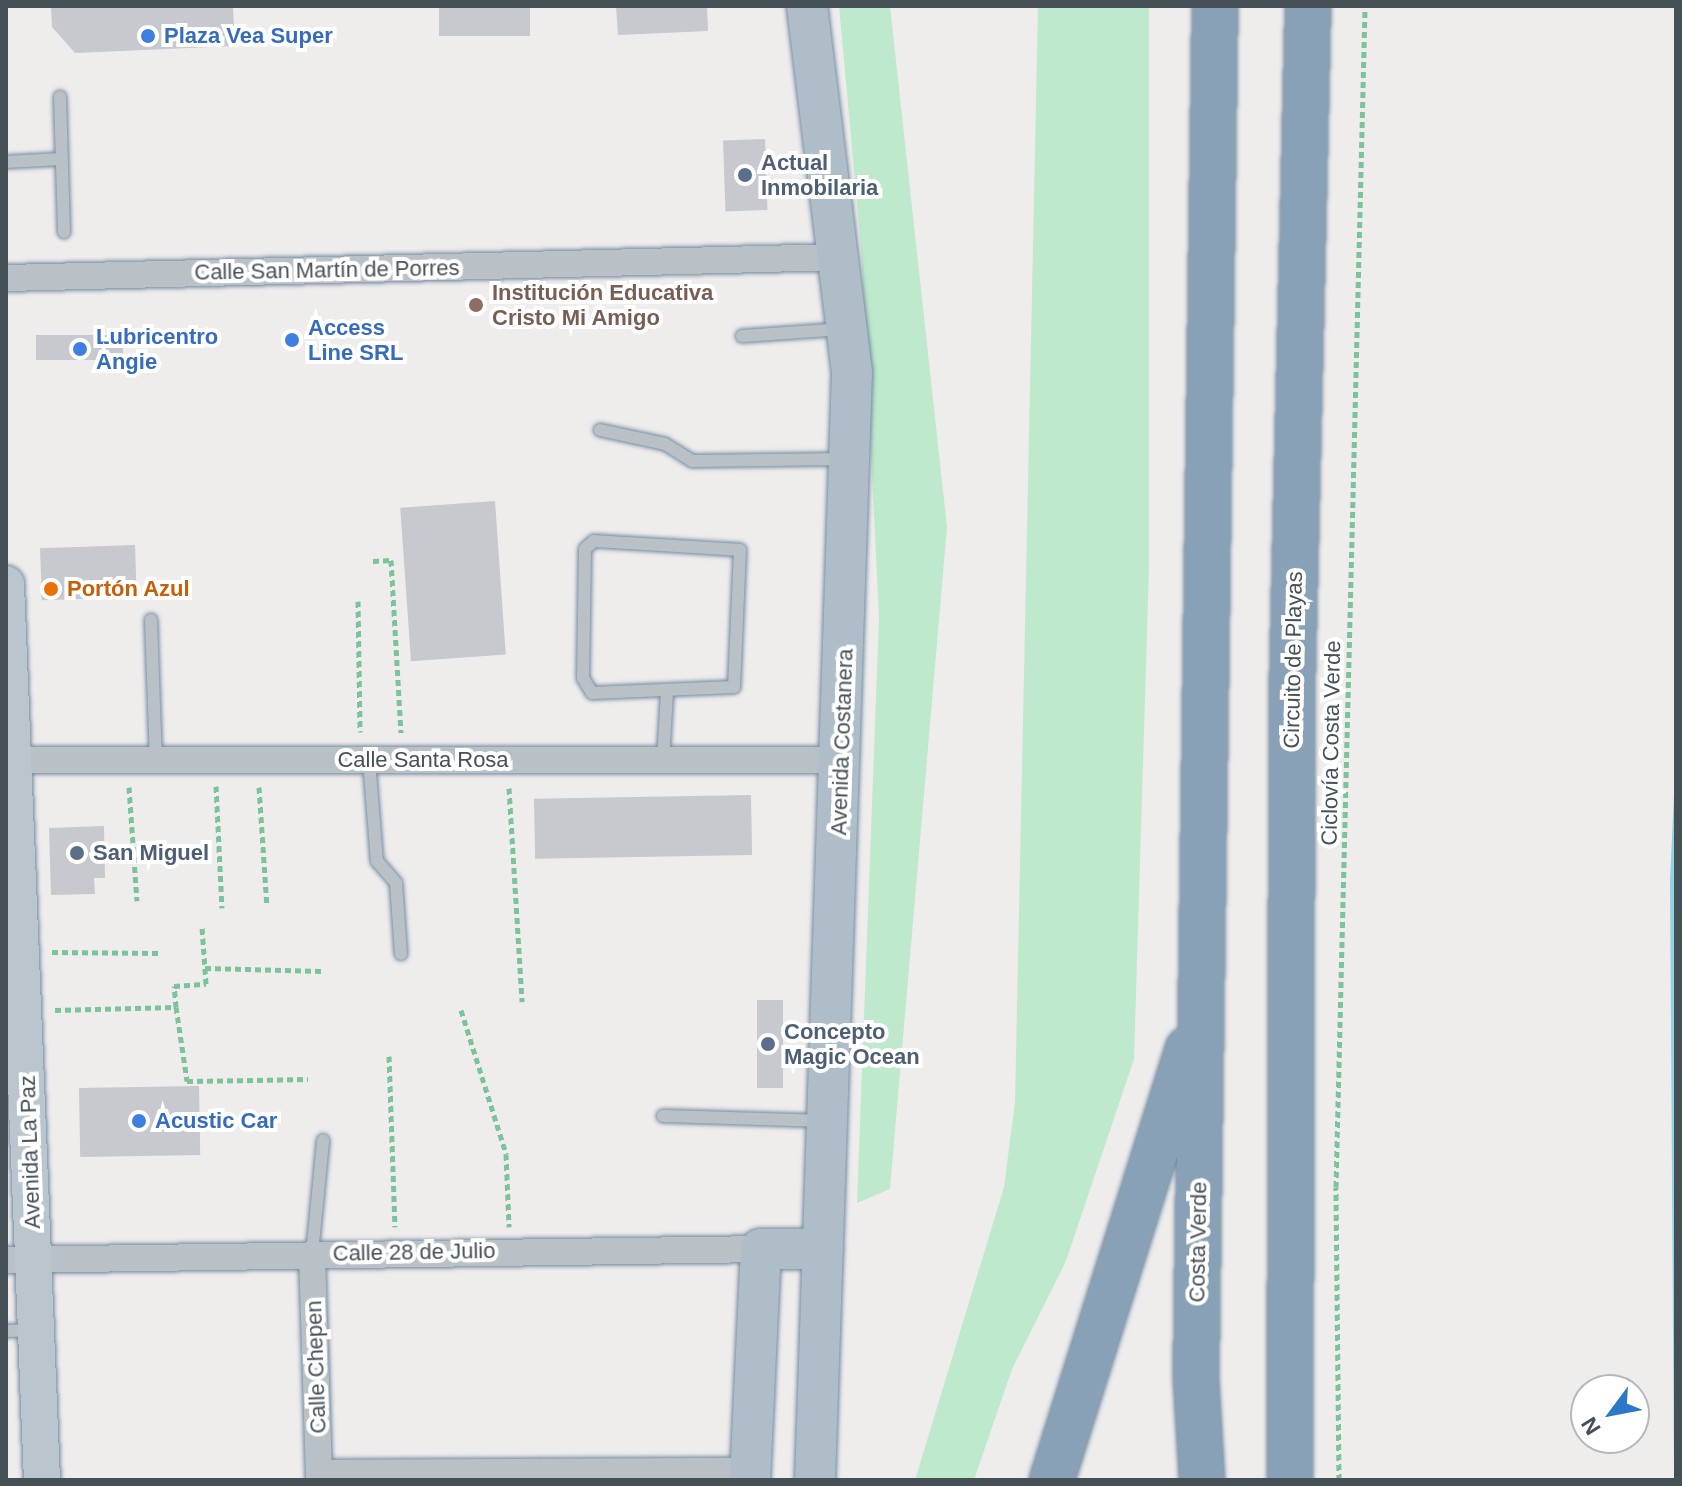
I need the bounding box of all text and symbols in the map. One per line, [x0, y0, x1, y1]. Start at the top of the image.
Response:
place label: Plaza Vea Super [164, 23, 333, 49]
marker: Plaza Vea Super [139, 27, 157, 45]
place label: Actual Inmobilaria [761, 149, 878, 200]
marker: Actual Inmobilaria [736, 166, 754, 184]
street label: Calle San Martín de Porres [194, 254, 460, 286]
place label: Institución Educativa Cristo Mi Amigo [492, 279, 713, 330]
marker: Institución Educativa Cristo Mi Amigo [467, 296, 485, 314]
place label: Access Line SRL [308, 314, 403, 366]
place label: Lubricentro Angie [96, 323, 218, 374]
marker: Access Line SRL [283, 331, 301, 349]
marker: Lubricentro Angie [71, 340, 89, 358]
street label: Circuito de Playas [1278, 571, 1308, 749]
place label: Portón Azul [67, 576, 190, 602]
marker: Portón Azul [42, 580, 60, 598]
street label: Ciclovía Costa Verde [1316, 640, 1346, 846]
street label: Avenida Costanera [826, 648, 858, 836]
street label: Calle Santa Rosa [337, 747, 509, 773]
place label: San Miguel [93, 840, 209, 866]
marker: San Miguel [68, 844, 86, 862]
place label: Concepto Magic Ocean [784, 1018, 920, 1070]
marker: Concepto Magic Ocean [759, 1035, 777, 1053]
street label: Avenida La Paz [14, 1075, 46, 1229]
place label: Acustic Car [155, 1108, 277, 1134]
marker: Acustic Car [130, 1112, 148, 1130]
street label: Costa Verde [1184, 1181, 1212, 1303]
street label: Calle 28 de Julio [332, 1237, 496, 1267]
street label: Calle Chepen [300, 1300, 332, 1434]
north arrow [1570, 1374, 1650, 1454]
text: N [1576, 1413, 1606, 1439]

